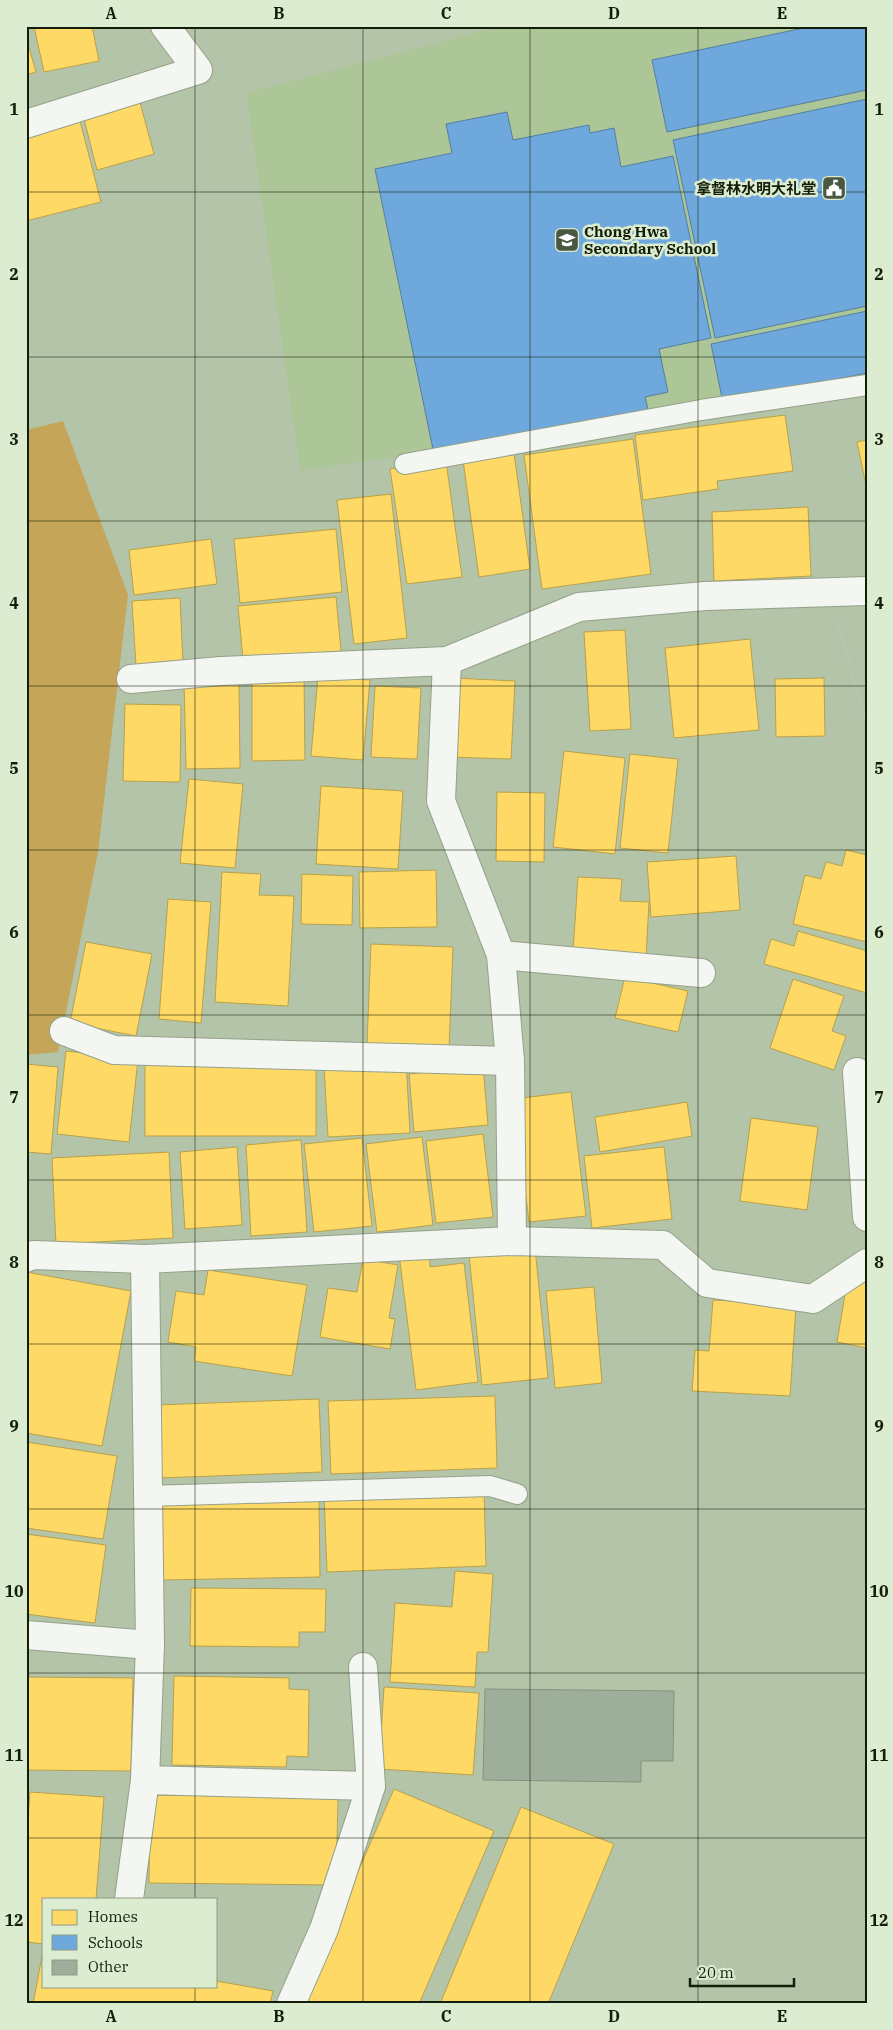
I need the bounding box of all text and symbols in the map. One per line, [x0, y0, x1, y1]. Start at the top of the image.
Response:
text: A [105, 3, 117, 23]
text: B [273, 3, 285, 23]
text: C [441, 3, 451, 23]
text: D [608, 3, 620, 23]
text: E [777, 3, 787, 23]
text: 1 [9, 99, 19, 119]
text: 1 [874, 99, 884, 119]
public building icon: 拿督林水明大礼堂 [821, 175, 847, 201]
place label: 拿督林水明大礼堂 [696, 179, 816, 198]
place label: Chong Hwa Secondary School [584, 222, 716, 258]
school or university icon: Chong Hwa Secondary School [554, 227, 580, 253]
text: 2 [9, 264, 19, 284]
text: 2 [874, 264, 884, 284]
text: 3 [9, 429, 19, 449]
text: 3 [874, 429, 884, 449]
text: 4 [9, 593, 19, 613]
text: 4 [874, 593, 884, 613]
text: 5 [9, 758, 19, 778]
text: 5 [874, 758, 884, 778]
text: 6 [9, 922, 19, 942]
text: 6 [874, 922, 884, 942]
text: 7 [9, 1087, 19, 1107]
text: 7 [874, 1087, 884, 1107]
text: 8 [9, 1252, 19, 1272]
text: 8 [874, 1252, 884, 1272]
text: 9 [9, 1416, 19, 1436]
text: 9 [874, 1416, 884, 1436]
text: 10 [4, 1581, 24, 1601]
text: 10 [869, 1581, 889, 1601]
text: 11 [4, 1745, 24, 1765]
text: 11 [869, 1745, 889, 1765]
legend [42, 1898, 218, 1988]
text: Homes [88, 1907, 138, 1926]
text: 12 [4, 1910, 24, 1930]
text: 12 [869, 1910, 889, 1930]
text: Schools [88, 1933, 143, 1952]
scale bar [690, 1955, 794, 1987]
text: Other [88, 1957, 128, 1976]
text: 20 m [698, 1963, 734, 1982]
text: A [105, 2006, 117, 2026]
text: B [273, 2006, 285, 2026]
text: C [441, 2006, 451, 2026]
text: D [608, 2006, 620, 2026]
text: E [777, 2006, 787, 2026]

